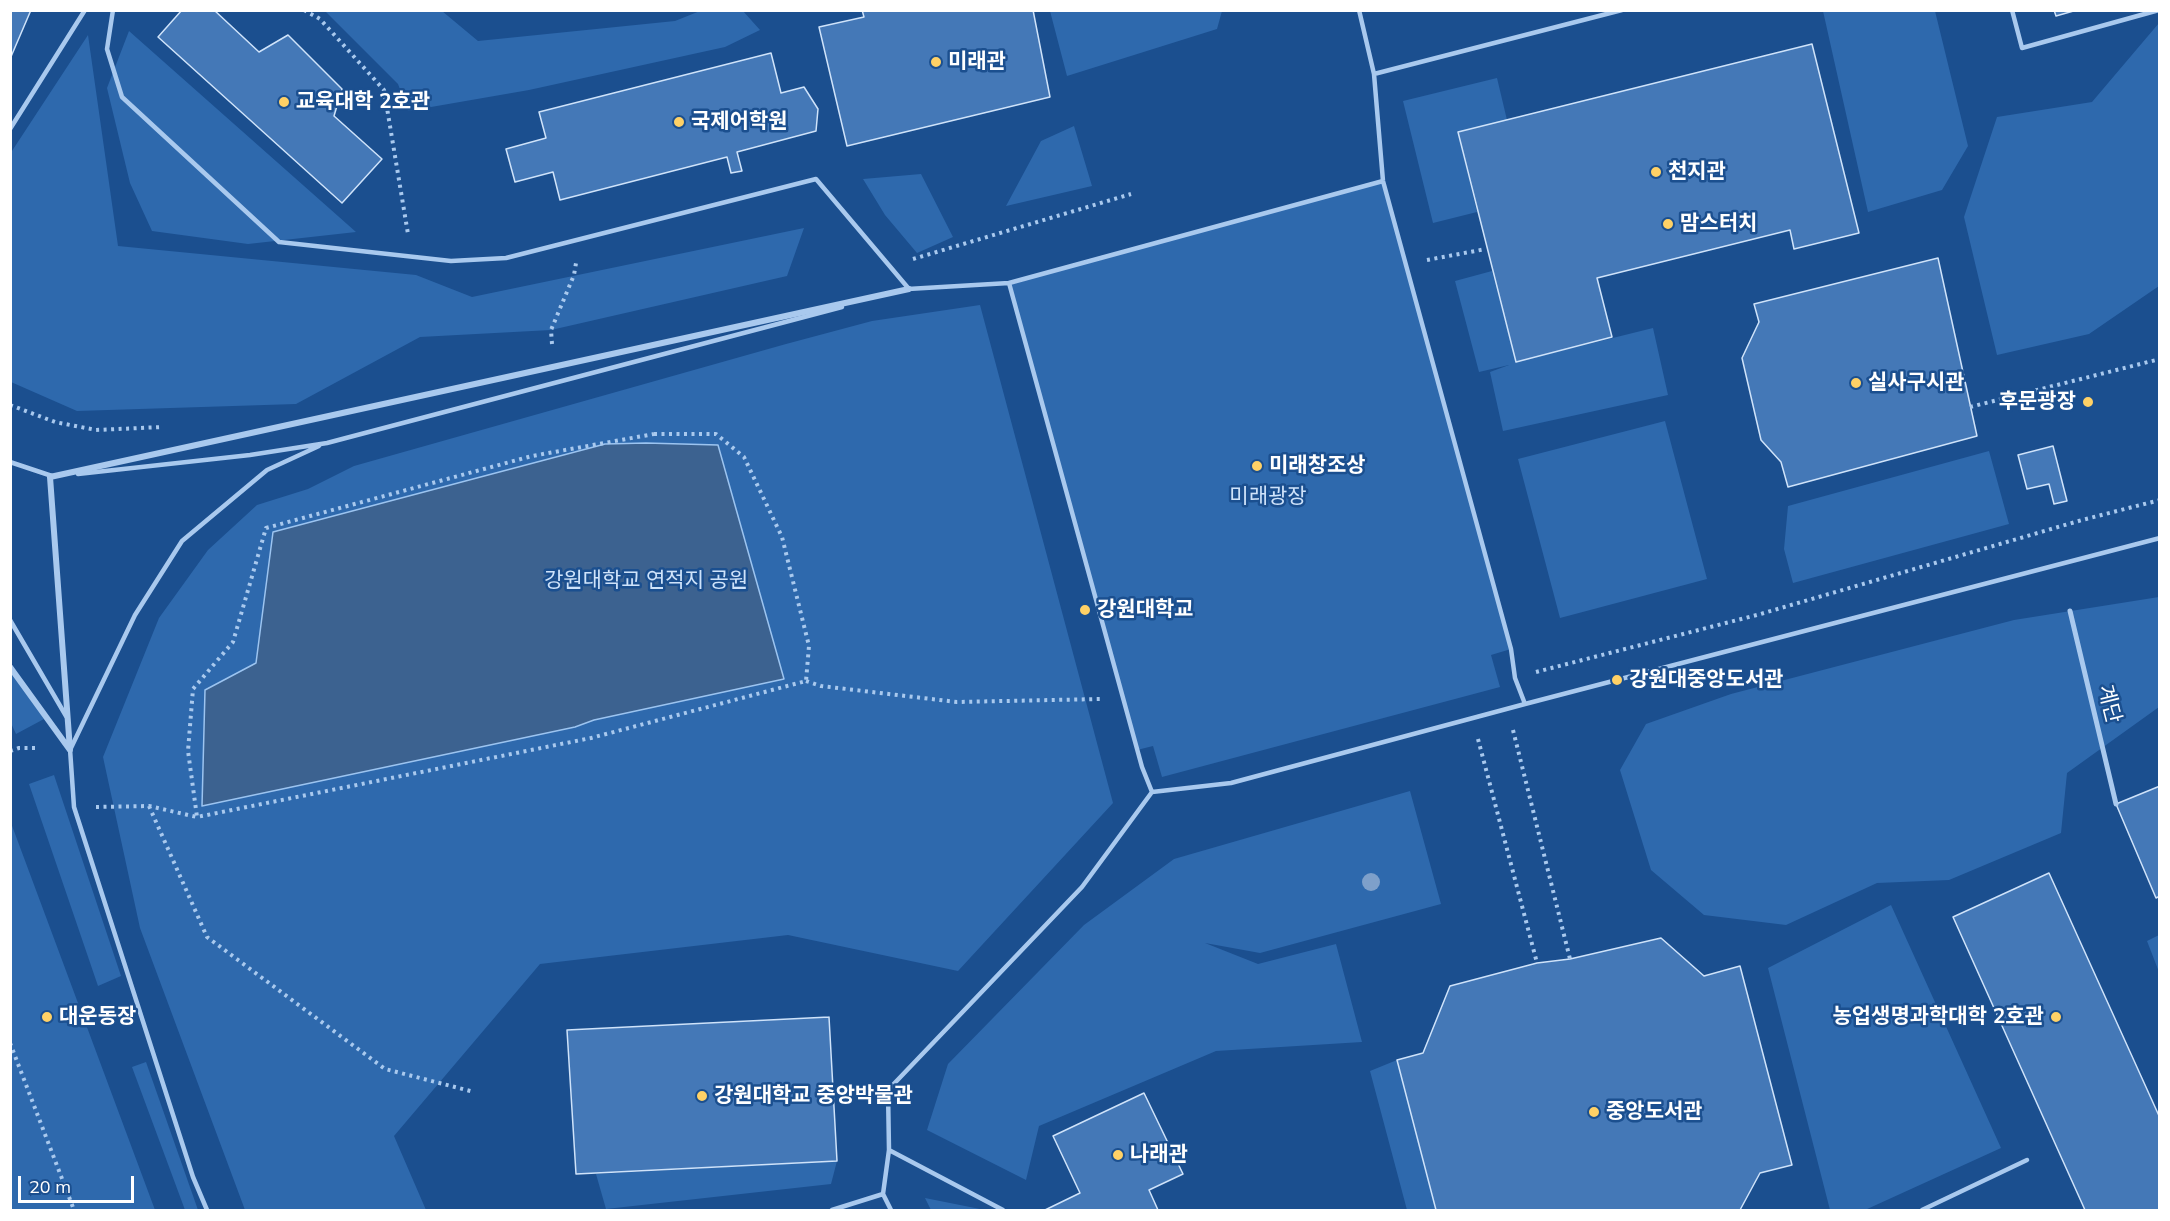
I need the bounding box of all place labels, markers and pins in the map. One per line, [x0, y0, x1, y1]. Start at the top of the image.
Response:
place label: 미래관 [948, 49, 1006, 75]
marker: 미래관 [929, 55, 943, 69]
place label: 교육대학 2호관 [296, 89, 430, 115]
marker: 교육대학 2호관 [277, 95, 291, 109]
place label: 국제어학원 [691, 109, 788, 135]
marker: 국제어학원 [672, 115, 686, 129]
place label: 천지관 [1668, 159, 1726, 185]
marker: 천지관 [1649, 165, 1663, 179]
place label: 맘스터치 [1680, 211, 1757, 237]
marker: 맘스터치 [1661, 217, 1675, 231]
place label: 실사구시관 [1868, 370, 1965, 396]
marker: 실사구시관 [1849, 376, 1863, 390]
place label: 후문광장 [1999, 389, 2076, 415]
marker: 후문광장 [2081, 395, 2095, 409]
place label: 미래창조상 [1269, 453, 1366, 479]
marker: 미래창조상 [1250, 459, 1264, 473]
place label: 강원대학교 [1097, 597, 1194, 623]
marker: 강원대학교 [1078, 603, 1092, 617]
place label: 강원대중앙도서관 [1629, 667, 1784, 693]
marker: 강원대중앙도서관 [1610, 673, 1624, 687]
place label: 대운동장 [59, 1004, 136, 1030]
place label: 농업생명과학대학 2호관 [1832, 1004, 2044, 1030]
marker: 대운동장 [40, 1010, 54, 1024]
marker: 농업생명과학대학 2호관 [2049, 1010, 2063, 1024]
place label: 강원대학교 중앙박물관 [714, 1083, 913, 1109]
marker: 강원대학교 중앙박물관 [695, 1089, 709, 1103]
place label: 중앙도서관 [1606, 1099, 1703, 1125]
marker: 중앙도서관 [1587, 1105, 1601, 1119]
place label: 나래관 [1130, 1142, 1188, 1168]
marker: 나래관 [1111, 1148, 1125, 1162]

